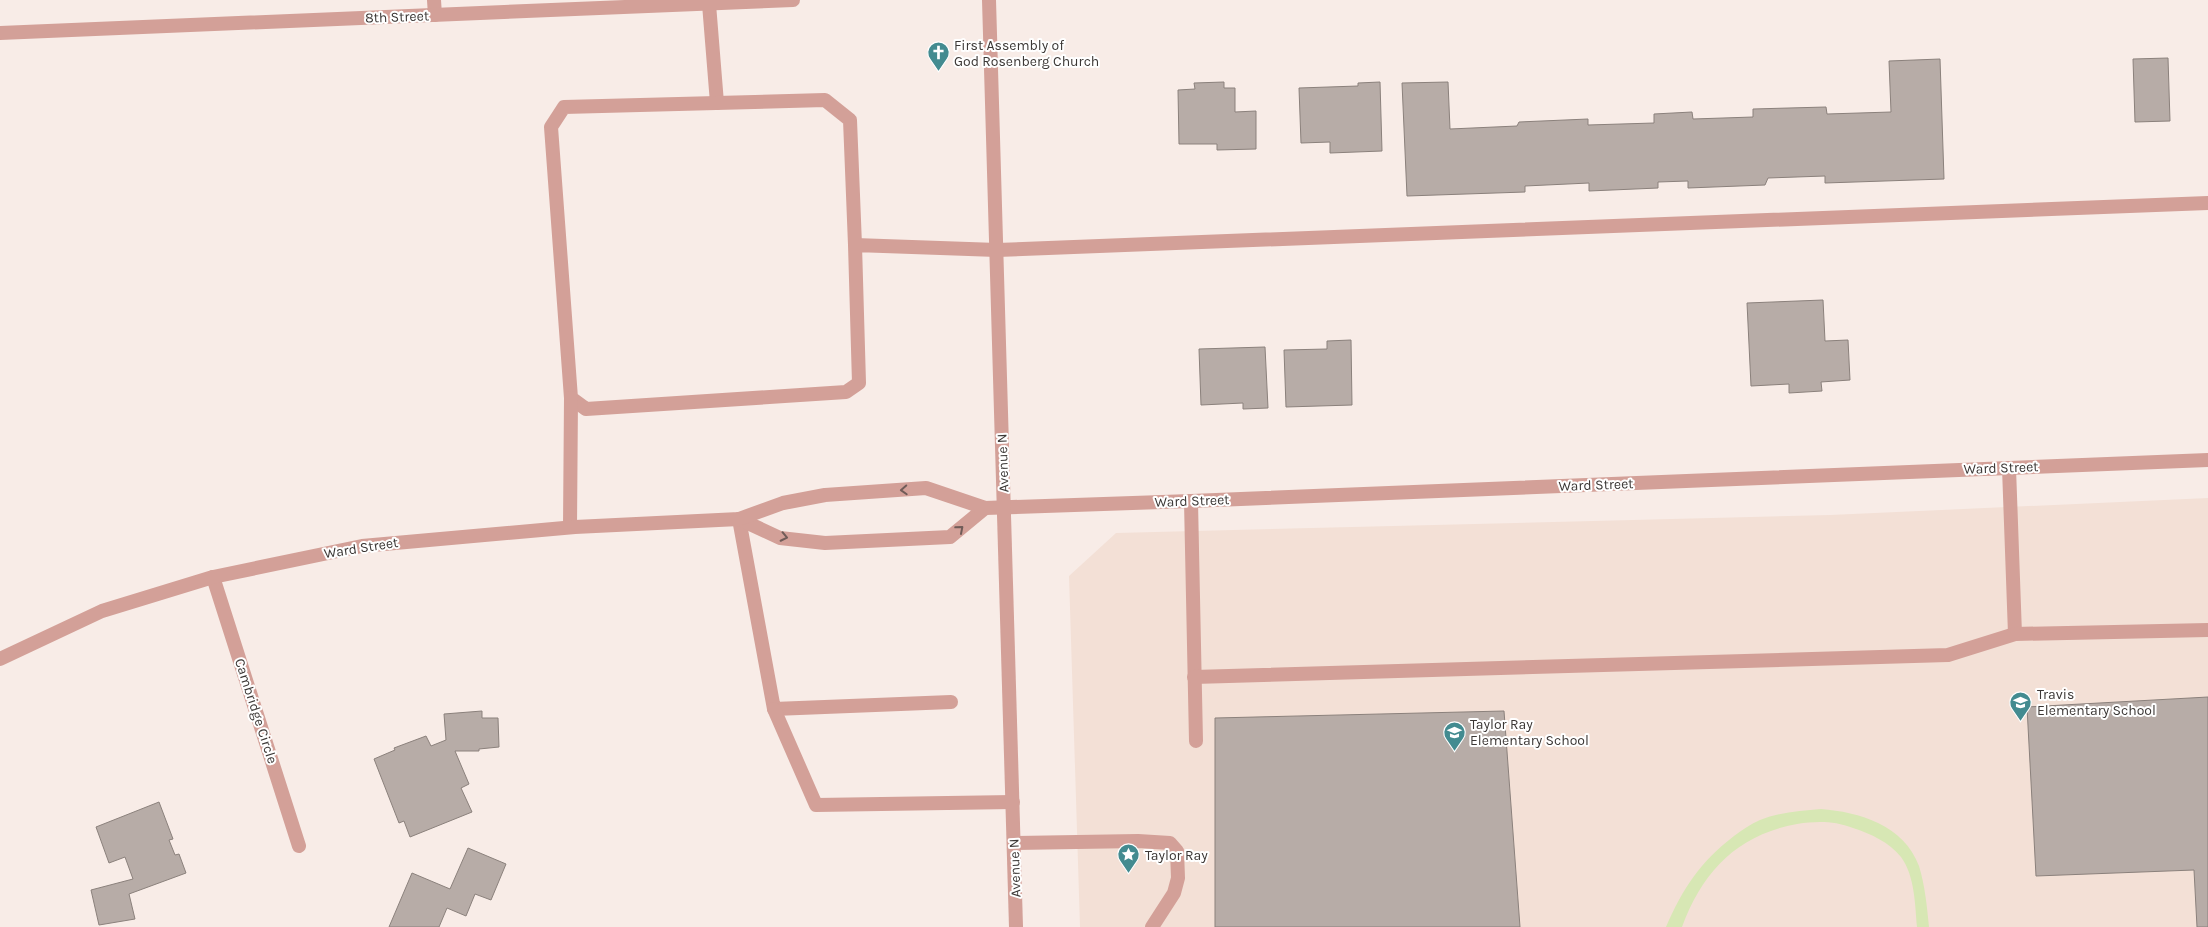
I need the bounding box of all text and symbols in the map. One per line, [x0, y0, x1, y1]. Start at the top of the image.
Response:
street label: 8th Street [365, 7, 429, 27]
place label: First Assembly of God Rosenberg Church [954, 37, 1099, 70]
church icon: First Assembly of God Rosenberg Church [926, 41, 950, 72]
street label: Avenue N [993, 433, 1013, 493]
street label: Ward Street [1963, 458, 2039, 478]
street label: Ward Street [1558, 475, 1634, 495]
one-way arrow [900, 484, 908, 495]
street label: Ward Street [1154, 491, 1230, 511]
one-way arrow [954, 526, 963, 534]
one-way arrow [779, 532, 788, 542]
street label: Ward Street [323, 534, 399, 562]
street label: Cambridge Circle [231, 656, 281, 766]
place label: Travis Elementary School [2037, 686, 2156, 719]
school or university icon: Travis Elementary School [2009, 690, 2033, 721]
place label: Taylor Ray Elementary School [1470, 716, 1589, 749]
school or university icon: Taylor Ray Elementary School [1442, 720, 1466, 751]
street label: Avenue N [1005, 838, 1025, 898]
place icon: Taylor Ray [1117, 843, 1141, 874]
place label: Taylor Ray [1145, 847, 1208, 864]

